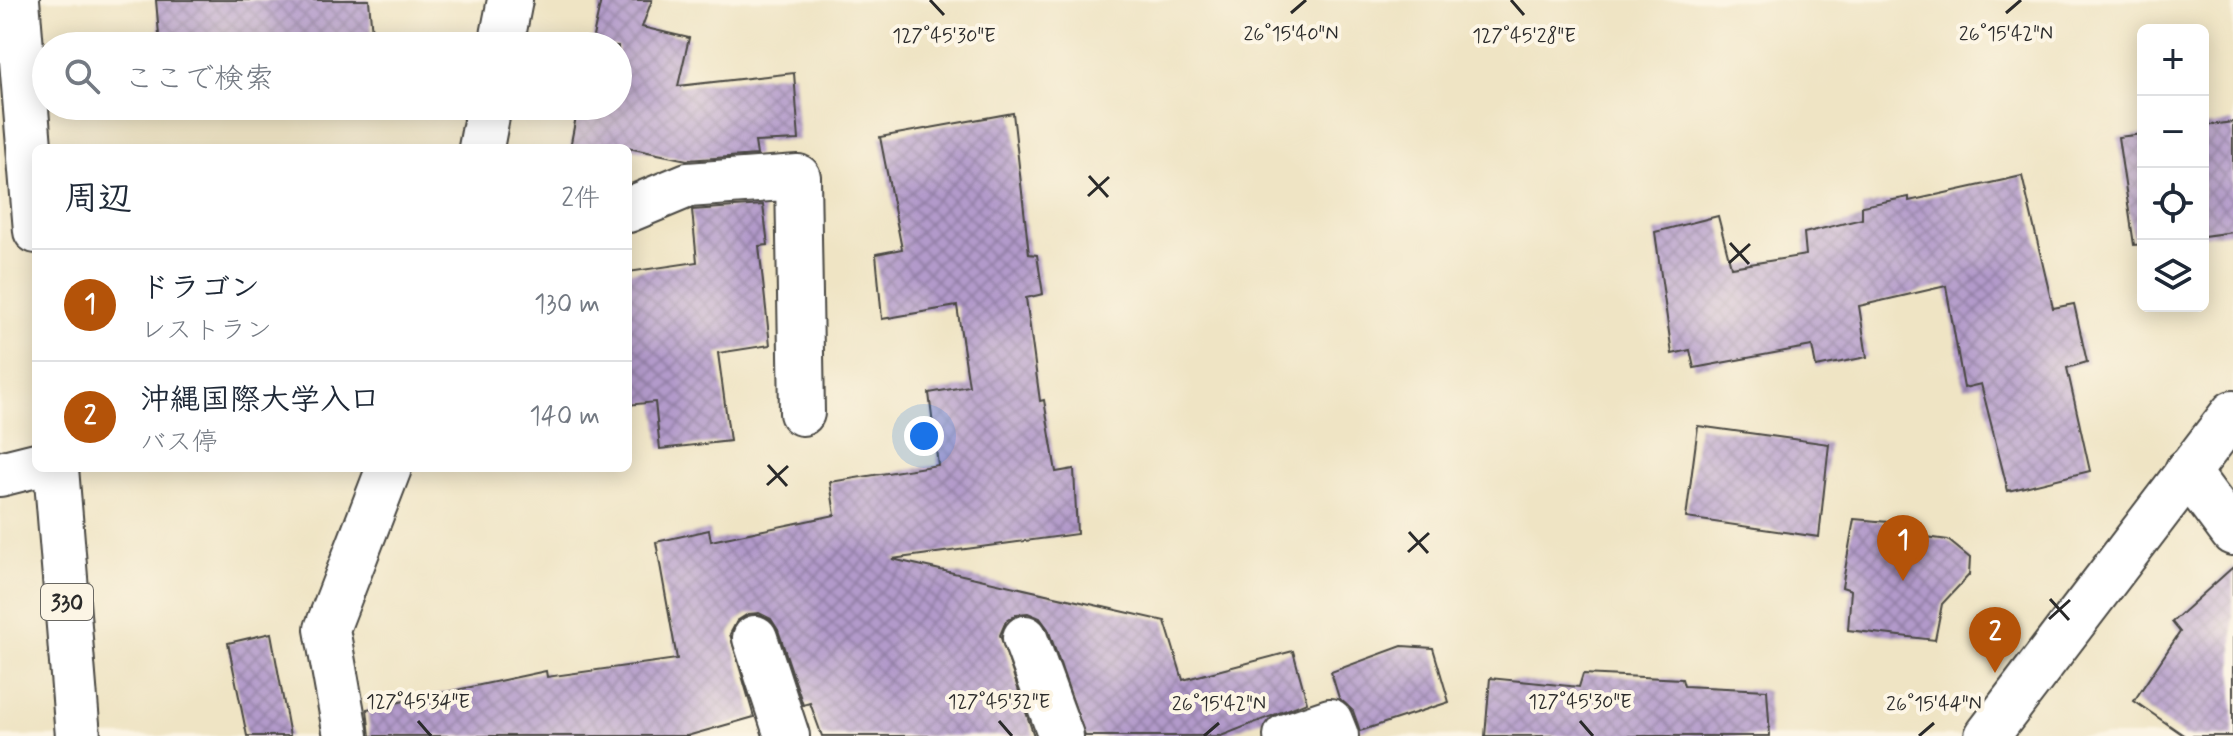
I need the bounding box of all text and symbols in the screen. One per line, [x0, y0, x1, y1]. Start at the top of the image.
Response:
text: 26°15'40"N [1243, 21, 1339, 48]
text: 26°15'42"N [1959, 21, 2053, 48]
text: 127°45'30"E [892, 23, 996, 50]
text: 127°45'28"E [1472, 23, 1576, 50]
map controls [2137, 24, 2209, 312]
button: + [2137, 24, 2209, 96]
search box [32, 32, 632, 120]
icon: search [60, 54, 104, 98]
text: ここで検索 [124, 60, 274, 99]
button: − [2137, 96, 2209, 168]
button: locate [2137, 168, 2209, 240]
text: 周辺 [64, 177, 132, 222]
text: 2件 [561, 182, 600, 216]
button: layers [2137, 240, 2209, 312]
text: ドラゴン [140, 269, 260, 308]
text: 1 [84, 288, 96, 322]
text: 130 m [534, 288, 600, 322]
text: レストラン [140, 314, 272, 348]
text: 沖縄国際大学入口 [140, 381, 380, 420]
text: 2 [84, 400, 96, 434]
text: 140 m [529, 400, 600, 434]
your location [904, 416, 944, 456]
text: バス停 [140, 426, 218, 460]
pin: 1 [1877, 515, 1929, 581]
road number: 330 [41, 584, 93, 620]
pin: 2 [1969, 607, 2021, 673]
text: 127°45'34"E [366, 689, 470, 716]
text: 127°45'32"E [948, 689, 1050, 716]
text: 127°45'30"E [1528, 689, 1632, 716]
text: 26°15'42"N [1172, 691, 1266, 718]
text: 26°15'44"N [1886, 691, 1982, 718]

